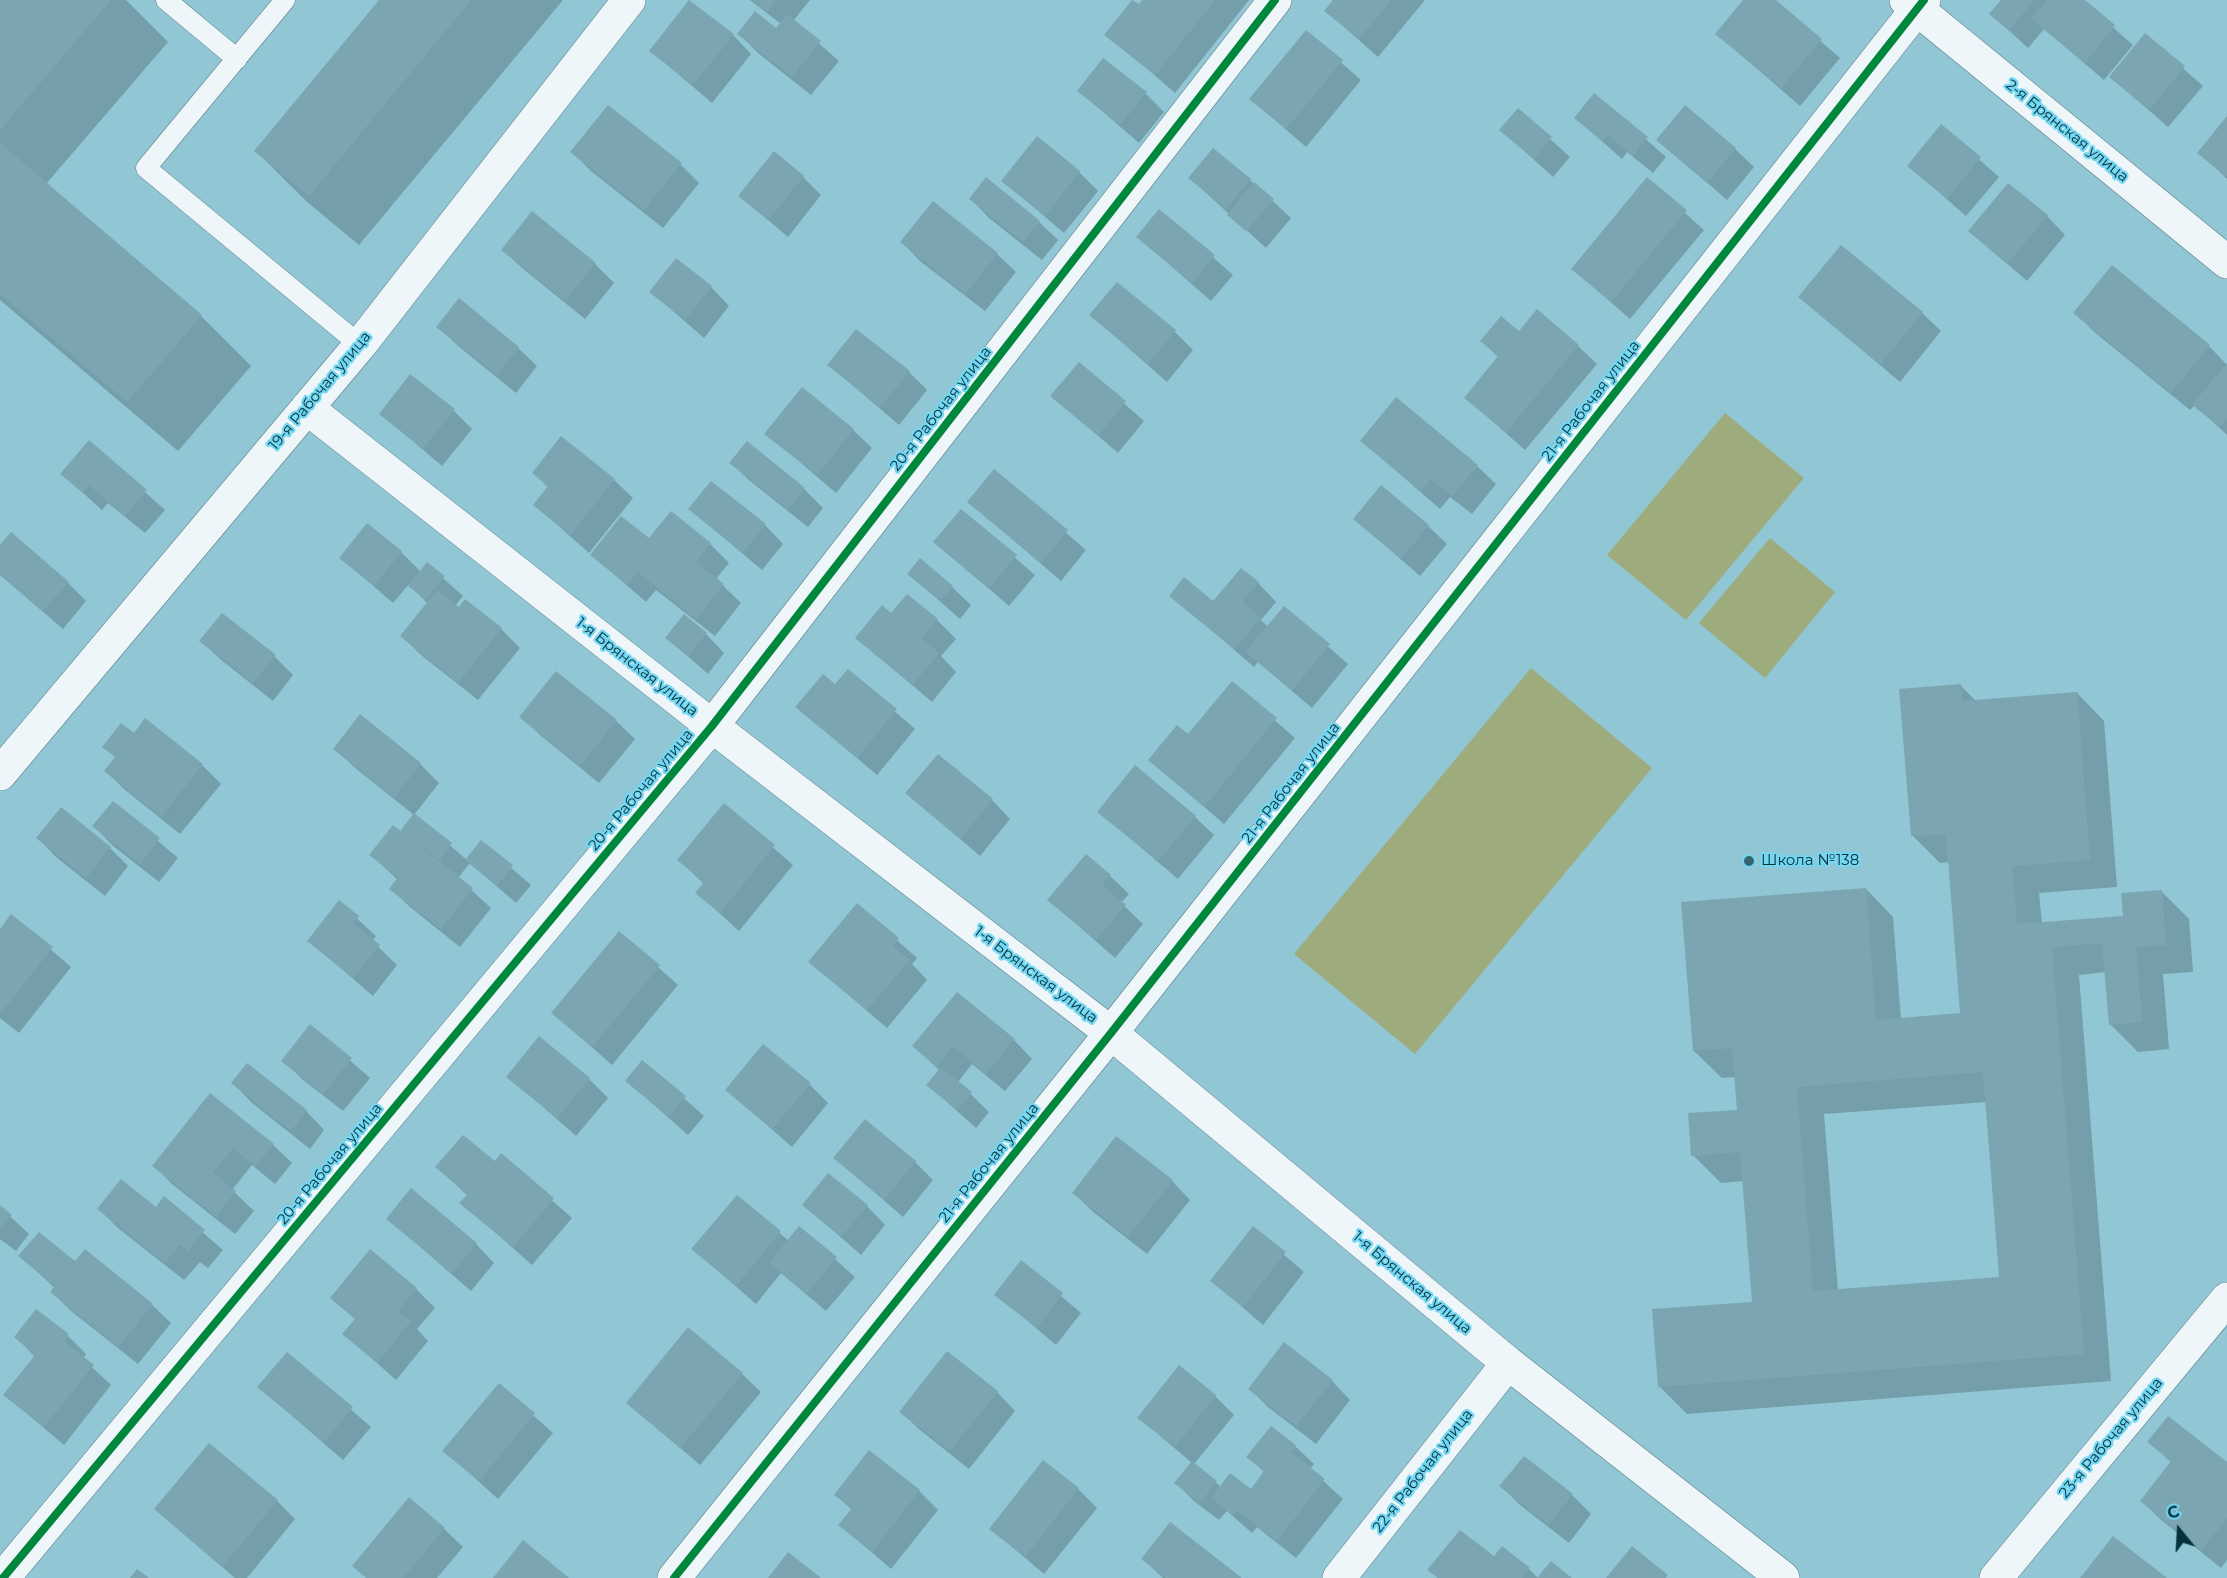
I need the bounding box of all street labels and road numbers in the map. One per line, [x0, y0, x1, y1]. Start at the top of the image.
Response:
street label: 2-я Брянская улица [2002, 76, 2132, 186]
street label: 19-я Рабочая улица [265, 328, 375, 454]
street label: 21-я Рабочая улица [1538, 337, 1644, 465]
street label: 20-я Рабочая улица [887, 343, 995, 475]
street label: 1-я Брянская улица [573, 614, 701, 720]
street label: 21-я Рабочая улица [1238, 719, 1344, 847]
street label: 20-я Рабочая улица [585, 726, 697, 854]
street label: 1-я Брянская улица [971, 923, 1101, 1027]
street label: 20-я Рабочая улица [274, 1100, 386, 1228]
street label: 21-я Рабочая улица [935, 1100, 1043, 1226]
street label: 1-я Брянская улица [1349, 1228, 1475, 1338]
street label: 23-я Рабочая улица [2055, 1374, 2167, 1502]
street label: 22-я Рабочая улица [1369, 1406, 1477, 1536]

